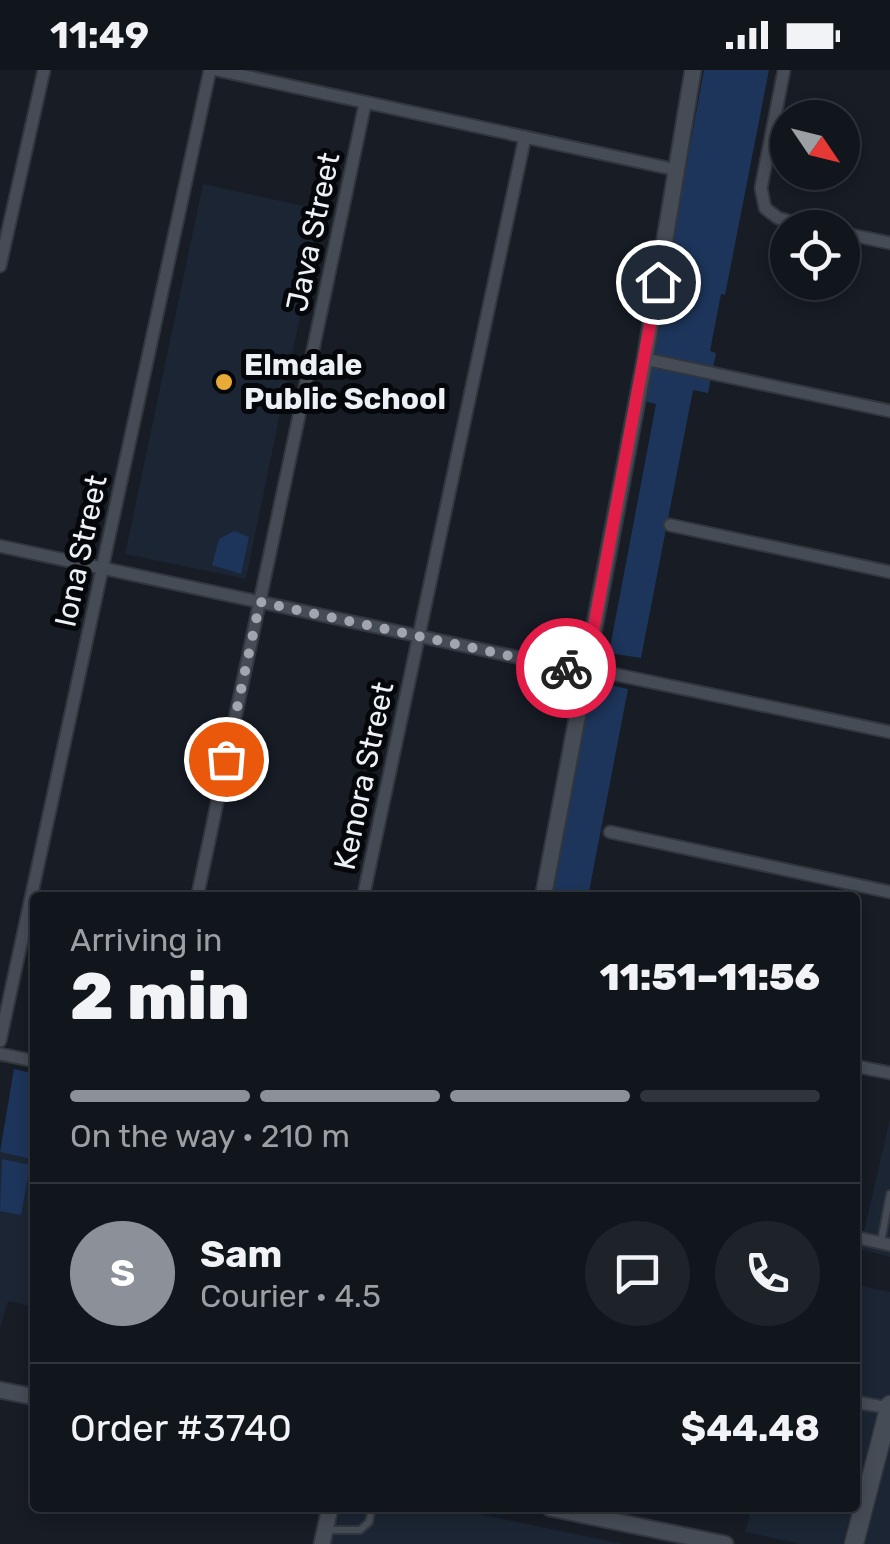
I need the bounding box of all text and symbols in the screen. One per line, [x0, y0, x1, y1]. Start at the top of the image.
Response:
text: 11:49 [50, 12, 149, 58]
north arrow [770, 100, 860, 190]
map controls [770, 100, 860, 300]
street label: Java Street [279, 149, 347, 315]
button: locate [770, 210, 860, 300]
pin [616, 240, 701, 325]
icon: home [631, 255, 686, 310]
place label: Elmdale Public School [244, 347, 446, 417]
marker: Elmdale Public School [213, 371, 235, 393]
street label: Iona Street [47, 472, 115, 630]
courier [516, 618, 616, 718]
icon: bike [539, 641, 594, 696]
street label: Kenora Street [327, 679, 402, 873]
pin [184, 717, 269, 802]
icon: bag [199, 732, 254, 787]
text: Arriving in [70, 921, 222, 959]
text: 11:51–11:56 [600, 954, 820, 1000]
text: 2 min [70, 958, 250, 1035]
text: On the way · 210 m [70, 1117, 350, 1155]
button: chat [585, 1221, 690, 1326]
button: phone [715, 1221, 820, 1326]
text: Sam [200, 1231, 282, 1277]
text: S [110, 1250, 135, 1296]
text: Courier · 4.5 [200, 1277, 381, 1315]
text: Order #3740 [70, 1405, 292, 1451]
text: $44.48 [681, 1405, 820, 1451]

